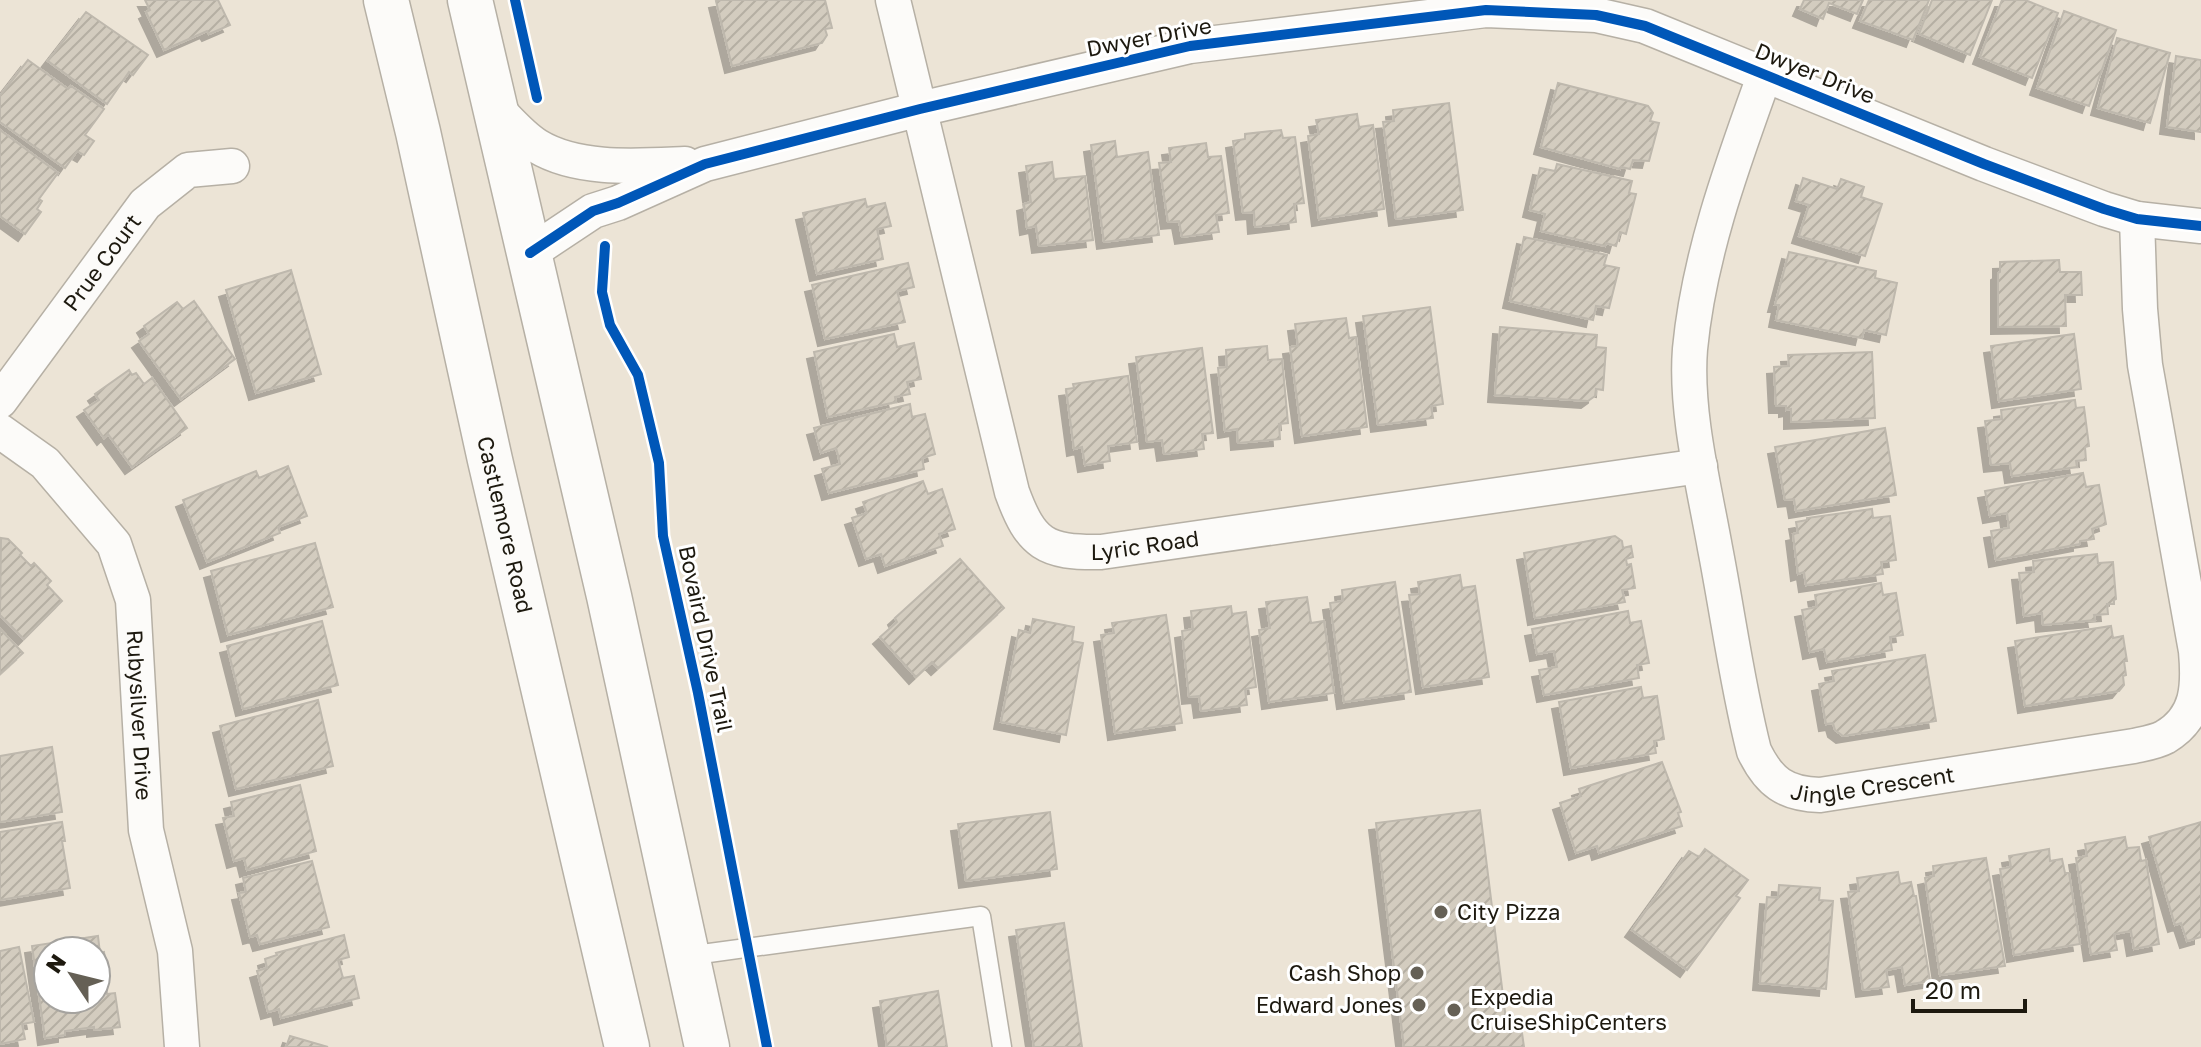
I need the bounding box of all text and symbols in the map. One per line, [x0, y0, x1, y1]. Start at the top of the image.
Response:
street label: Dwyer Drive [1084, 11, 1214, 62]
street label: Dwyer Drive [1751, 36, 1879, 109]
street label: Prue Court [57, 208, 146, 316]
street label: Castlemore Road [472, 434, 539, 616]
street label: Lyric Road [1091, 524, 1201, 565]
street label: Bovaird Drive Trail [674, 543, 739, 735]
street label: Rubysilver Drive [122, 629, 158, 801]
street label: Jingle Crescent [1788, 760, 1956, 808]
place label: City Pizza [1457, 898, 1560, 925]
marker: City Pizza [1432, 903, 1450, 921]
north arrow [32, 935, 112, 1015]
text: N [39, 949, 71, 978]
place label: Cash Shop [1289, 959, 1401, 986]
scale bar [1913, 963, 2025, 1013]
marker: Cash Shop [1408, 964, 1426, 982]
text: 20 m [1925, 975, 1981, 1004]
place label: Expedia CruiseShipCenters [1470, 983, 1667, 1035]
place label: Edward Jones [1256, 991, 1403, 1018]
marker: Edward Jones [1410, 996, 1428, 1014]
marker: Expedia CruiseShipCenters [1445, 1001, 1463, 1019]

